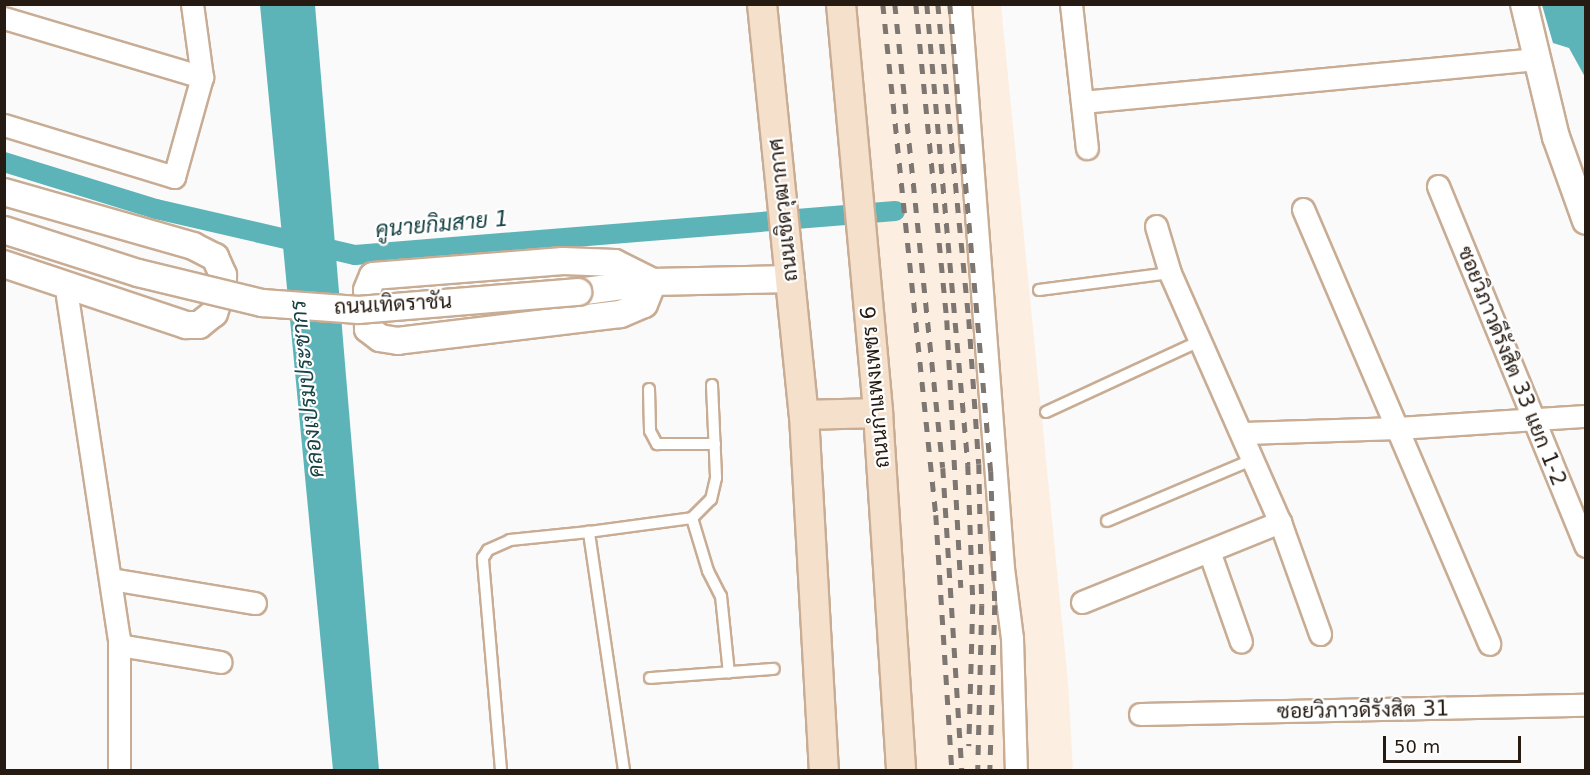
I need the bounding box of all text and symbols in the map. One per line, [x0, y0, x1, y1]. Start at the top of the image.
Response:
street label: ถนนเชิดวุฒากาศ [763, 137, 803, 283]
water label: คูนายกิมสาย 1 [374, 205, 510, 243]
street label: ซอยวิภาวดีรังสิต 33 แยก 1-2 [1452, 242, 1572, 490]
street label: ถนนเทิดราชัน [333, 288, 453, 320]
water label: คลองเปรมประชากร [285, 299, 329, 479]
street label: ถนนกำแพงเพชร 6 [855, 305, 895, 469]
street label: ซอยวิภาวดีรังสิต 31 [1277, 696, 1449, 724]
scale bar [1386, 724, 1524, 762]
text: 50 m [1394, 736, 1440, 757]

